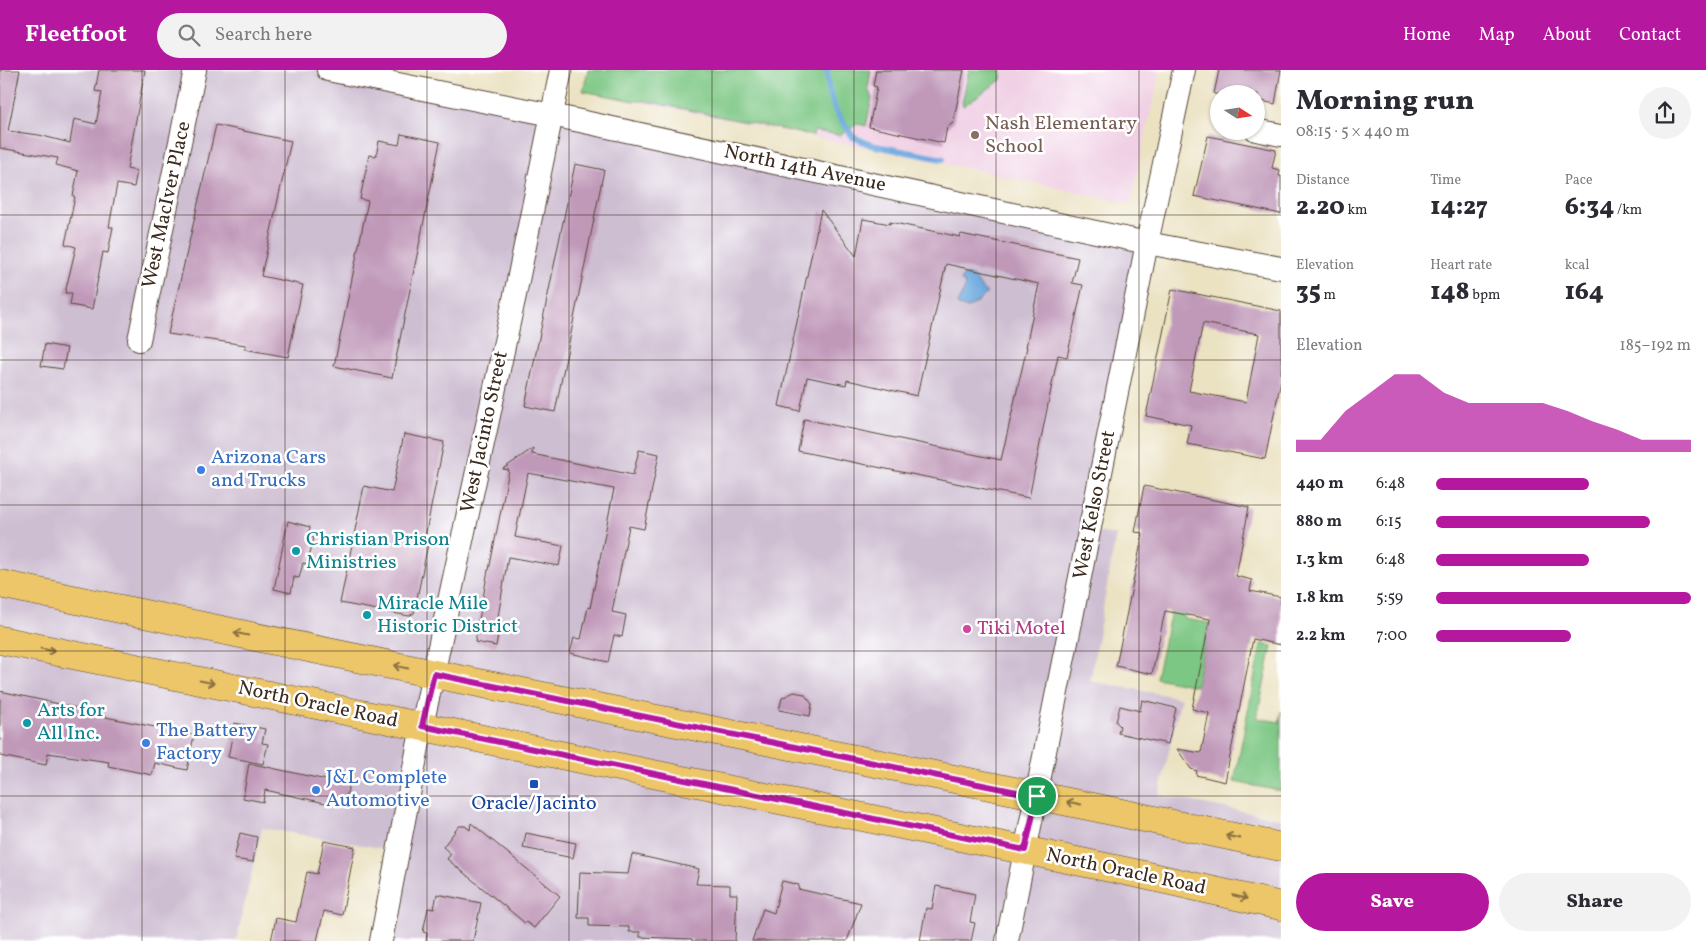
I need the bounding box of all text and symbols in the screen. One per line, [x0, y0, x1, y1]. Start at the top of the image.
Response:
search box [157, 13, 507, 58]
text: Fleetfoot [25, 18, 127, 52]
icon: search [175, 21, 203, 49]
text: Search here [215, 22, 312, 48]
text: Home [1403, 23, 1451, 48]
text: Map [1479, 23, 1515, 48]
text: About [1543, 23, 1591, 48]
text: Contact [1619, 23, 1681, 48]
text: Morning run [1296, 82, 1474, 121]
north arrow [1210, 85, 1265, 140]
map controls [1210, 85, 1265, 140]
button: share [1639, 87, 1691, 139]
place label: Nash Elementary School [985, 110, 1137, 161]
street label: West MacIver Place [136, 119, 198, 291]
text: 08:15 · 5 × 440 m [1296, 121, 1410, 143]
marker: Nash Elementary School [969, 129, 981, 141]
street label: North 14th Avenue [721, 138, 889, 200]
text: Distance [1296, 171, 1350, 190]
text: Time [1430, 171, 1461, 190]
text: Pace [1565, 171, 1593, 190]
text: 2.20 [1296, 190, 1345, 225]
text: 14:27 [1430, 190, 1488, 225]
text: 6:34 [1565, 190, 1614, 225]
text: km [1345, 201, 1368, 220]
text: /km [1614, 201, 1642, 220]
text: Elevation [1296, 256, 1354, 275]
text: Heart rate [1430, 256, 1492, 275]
text: kcal [1565, 256, 1590, 275]
text: 35 [1296, 275, 1321, 310]
text: 148 [1430, 275, 1470, 310]
text: 164 [1565, 275, 1604, 310]
text: m [1321, 286, 1336, 305]
text: bpm [1470, 286, 1500, 305]
text: Elevation [1296, 335, 1363, 357]
text: 185–192 m [1620, 335, 1691, 357]
street label: West Jacinto Street [454, 348, 516, 516]
street label: West Kelso Street [1067, 428, 1123, 582]
place label: Arizona Cars and Trucks [211, 444, 326, 495]
marker: Arizona Cars and Trucks [195, 464, 207, 476]
text: 440 m [1296, 473, 1344, 495]
text: 6:48 [1376, 473, 1405, 495]
text: 880 m [1296, 511, 1342, 533]
text: 6:15 [1376, 511, 1402, 533]
place label: Christian Prison Ministries [306, 526, 450, 577]
marker: Christian Prison Ministries [290, 545, 302, 557]
text: 1.3 km [1296, 549, 1343, 571]
text: 6:48 [1376, 549, 1405, 571]
text: 1.8 km [1296, 587, 1344, 609]
text: 5:59 [1376, 587, 1403, 609]
place label: Miracle Mile Historic District [377, 590, 518, 641]
marker: Miracle Mile Historic District [361, 609, 373, 621]
place label: Tiki Motel [977, 615, 1066, 643]
marker: Tiki Motel [961, 623, 973, 635]
text: 2.2 km [1296, 625, 1346, 647]
text: 7:00 [1376, 625, 1407, 647]
one-way arrow [234, 629, 250, 638]
one-way arrow [39, 645, 55, 655]
one-way arrow [393, 662, 409, 671]
street label: North Oracle Road [235, 674, 401, 736]
one-way arrow [199, 678, 215, 687]
place label: Arts for All Inc. [37, 697, 105, 748]
marker: Arts for All Inc. [21, 717, 33, 729]
place label: The Battery Factory [156, 717, 257, 768]
marker: The Battery Factory [140, 737, 152, 749]
place label: J&L Complete Automotive [326, 764, 447, 815]
pin [1016, 775, 1058, 817]
marker: Oracle/Jacinto [528, 778, 540, 790]
icon: arrive [1023, 782, 1051, 810]
marker: J&L Complete Automotive [310, 784, 322, 796]
place label: Oracle/Jacinto [471, 790, 597, 818]
one-way arrow [1067, 798, 1083, 808]
one-way arrow [1226, 832, 1242, 842]
street label: North Oracle Road [1043, 841, 1209, 903]
button: Save [1296, 873, 1489, 931]
button: Share [1499, 873, 1691, 931]
one-way arrow [1231, 893, 1247, 902]

